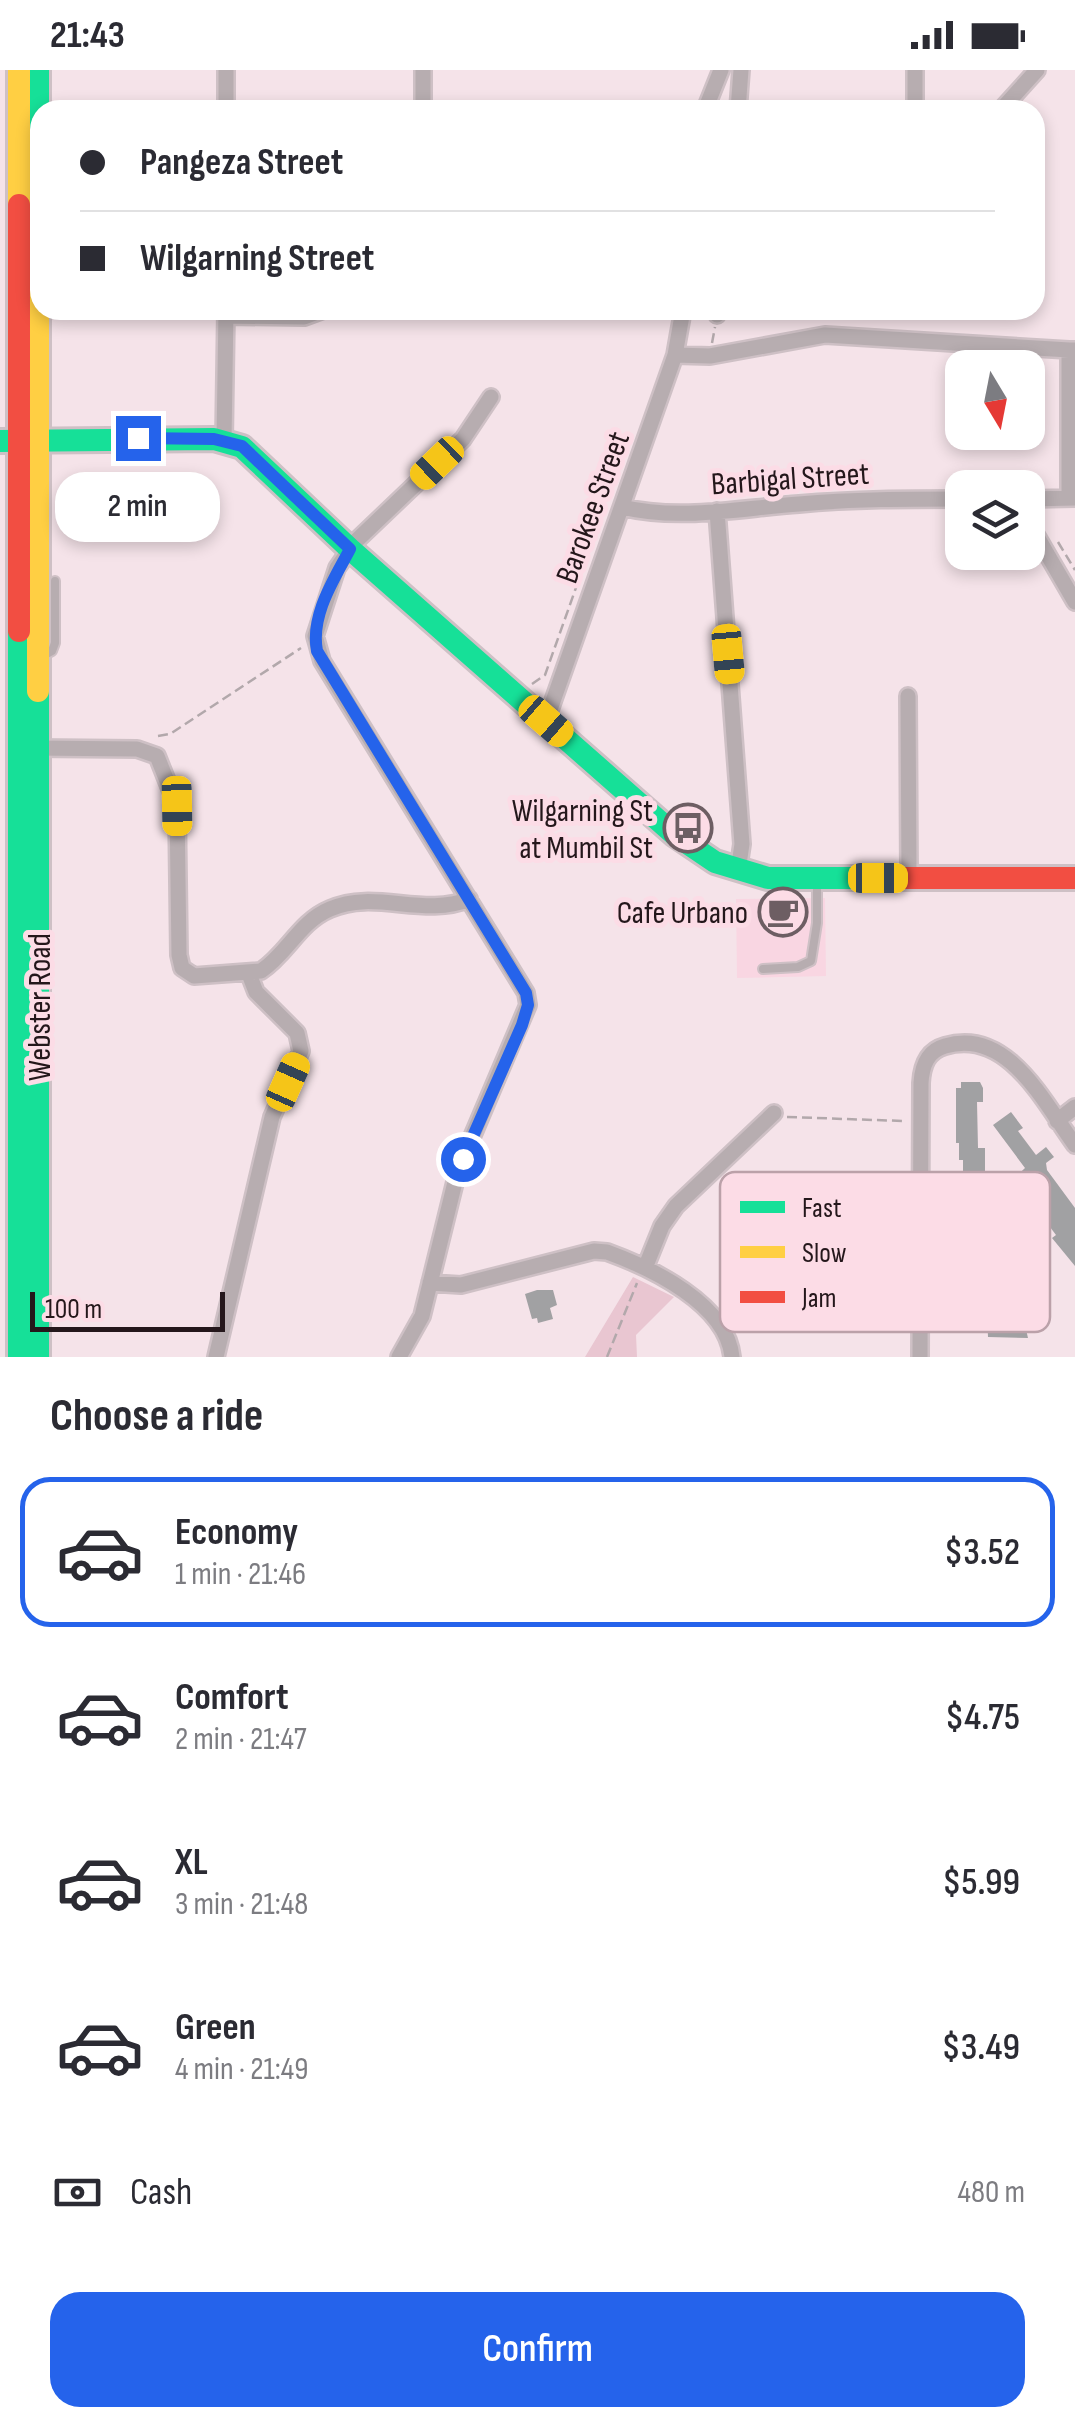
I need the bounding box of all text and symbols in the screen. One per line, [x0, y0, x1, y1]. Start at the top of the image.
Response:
text: 21:43 [50, 13, 125, 58]
text: Pangeza Street [140, 140, 343, 185]
text: Wilgarning Street [140, 236, 374, 281]
north arrow [945, 350, 1045, 450]
map controls [945, 350, 1045, 570]
route end [116, 416, 161, 461]
street label: Barokee Street [548, 426, 639, 589]
car [405, 431, 469, 495]
street label: Barbigal Street [710, 455, 870, 504]
button: layers [945, 470, 1045, 570]
callout: 2 min [56, 473, 220, 543]
text: 2 min [108, 487, 167, 526]
car [710, 623, 746, 685]
car [514, 690, 578, 752]
car [161, 776, 193, 836]
place label: Wilgarning St at Mumbil St [512, 792, 653, 868]
bus stop icon: Wilgarning St at Mumbil St [662, 802, 714, 854]
car [848, 863, 908, 893]
cafe icon: Cafe Urbano [757, 886, 809, 938]
place label: Cafe Urbano [617, 894, 748, 933]
street label: Webster Road [21, 933, 60, 1081]
car [262, 1048, 314, 1116]
route start [441, 1137, 486, 1182]
legend [720, 1172, 1050, 1332]
text: Fast [802, 1192, 841, 1225]
text: Slow [802, 1237, 847, 1270]
text: Jam [801, 1282, 837, 1315]
scale bar [30, 1287, 225, 1332]
text: 100 m [45, 1293, 102, 1326]
text: Choose a ride [50, 1389, 263, 1444]
icon: car [55, 1507, 145, 1597]
text: Economy [175, 1510, 298, 1555]
text: $3.52 [944, 1530, 1020, 1575]
text: 1 min · 21:46 [175, 1555, 306, 1594]
icon: car [55, 1672, 145, 1762]
text: Comfort [175, 1675, 289, 1720]
text: $4.75 [945, 1695, 1020, 1740]
text: 2 min · 21:47 [175, 1720, 307, 1759]
icon: car [55, 1837, 145, 1927]
text: XL [175, 1840, 208, 1885]
text: $5.99 [942, 1860, 1020, 1905]
text: 3 min · 21:48 [175, 1885, 308, 1924]
icon: car [55, 2002, 145, 2092]
text: Green [175, 2005, 256, 2050]
text: $3.49 [942, 2025, 1020, 2070]
text: 4 min · 21:49 [175, 2050, 308, 2089]
icon: cash [50, 2165, 105, 2220]
text: Cash [130, 2170, 192, 2215]
text: 480 m [958, 2173, 1025, 2212]
button: Confirm [50, 2292, 1025, 2407]

